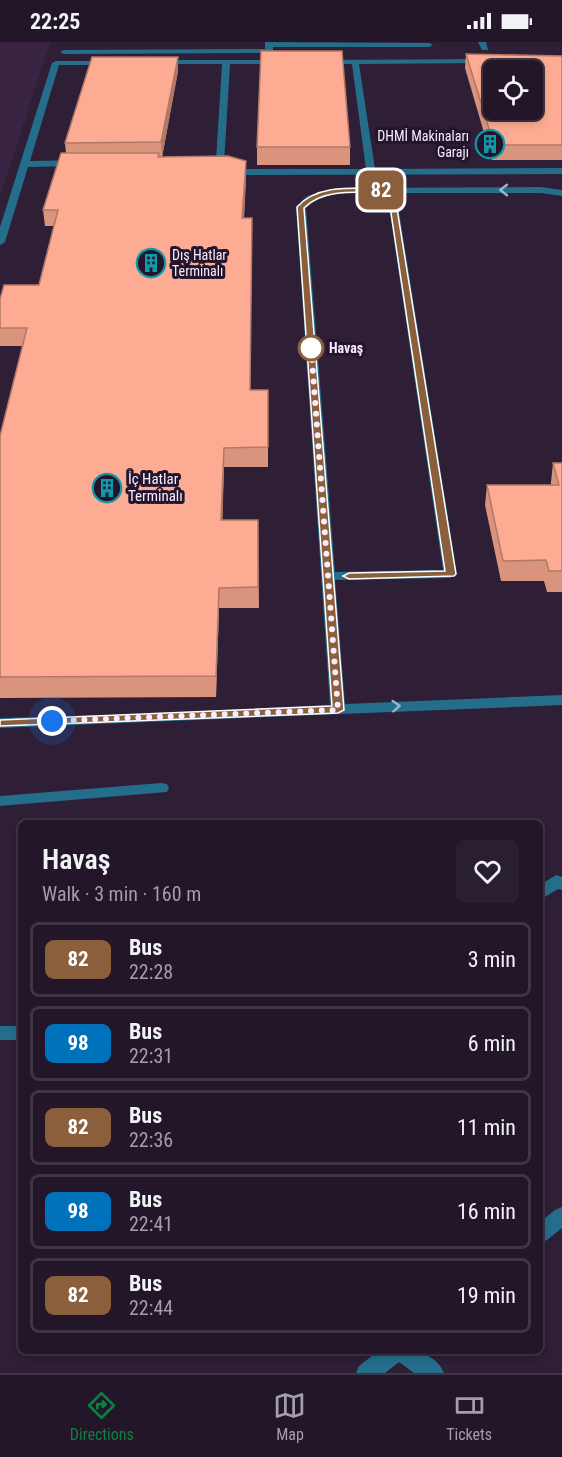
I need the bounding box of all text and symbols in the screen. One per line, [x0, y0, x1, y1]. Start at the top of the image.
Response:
text: 22:25 [30, 9, 81, 34]
map controls [483, 60, 543, 120]
button: locate [483, 60, 543, 120]
place label: DHMİ Makinaları Garajı [377, 128, 469, 160]
building icon: DHMİ Makinaları Garajı [474, 128, 506, 160]
line badge: 82 [354, 170, 408, 210]
text: 82 [370, 178, 392, 202]
one-way arrow [499, 184, 508, 196]
building icon: Dış Hatlar Terminalı [135, 247, 167, 279]
place label: Dış Hatlar Terminalı [172, 247, 227, 279]
marker: Havaş [298, 335, 324, 361]
place label: Havaş [329, 340, 363, 356]
place label: İç Hatlar Terminalı [128, 470, 183, 505]
building icon: İç Hatlar Terminalı [91, 472, 123, 504]
one-way arrow [391, 700, 401, 713]
your location [37, 706, 67, 736]
button: heart [456, 840, 519, 903]
text: Havaş [42, 843, 110, 876]
text: Walk · 3 min · 160 m [42, 882, 201, 906]
text: Bus [129, 935, 162, 960]
text: 82 [67, 947, 89, 971]
text: 3 min [468, 947, 516, 972]
text: 22:28 [129, 960, 173, 984]
text: Bus [129, 1019, 162, 1044]
text: 98 [67, 1031, 89, 1055]
text: 6 min [468, 1031, 516, 1056]
text: 22:31 [129, 1044, 173, 1068]
text: Bus [129, 1103, 162, 1128]
text: 82 [67, 1115, 89, 1139]
text: 11 min [457, 1115, 516, 1140]
text: 22:36 [129, 1128, 173, 1152]
text: Bus [129, 1187, 162, 1212]
text: 98 [67, 1199, 89, 1223]
text: 16 min [457, 1199, 516, 1224]
text: 22:41 [129, 1212, 173, 1236]
text: Bus [129, 1271, 162, 1296]
text: 82 [67, 1283, 89, 1307]
text: 19 min [457, 1283, 516, 1308]
text: 22:44 [129, 1296, 173, 1320]
tab: Directions [70, 1389, 134, 1444]
tab: Map [273, 1389, 306, 1444]
tab: Tickets [446, 1389, 492, 1444]

